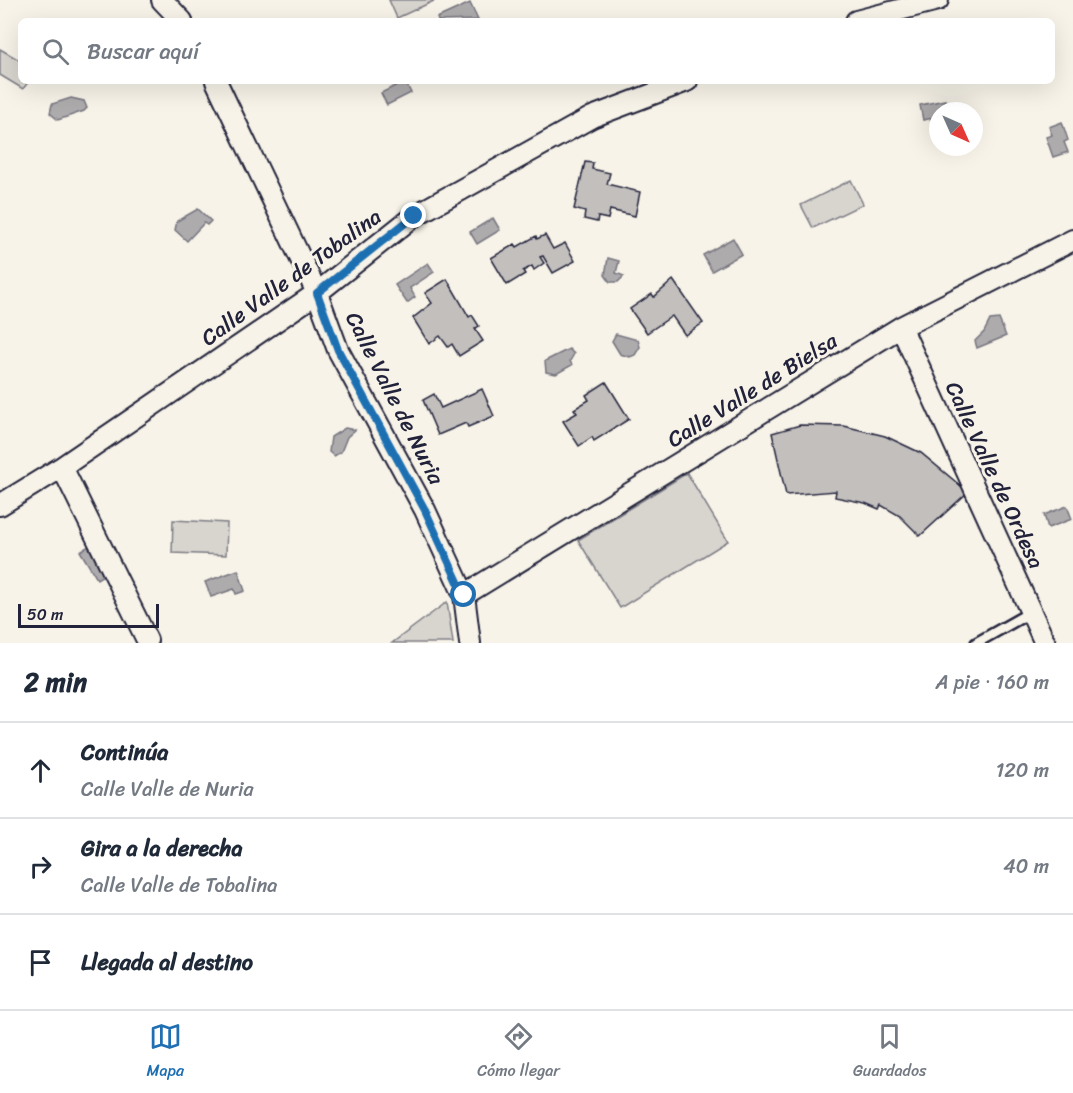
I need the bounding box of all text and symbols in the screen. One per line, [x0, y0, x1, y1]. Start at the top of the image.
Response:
search box [18, 18, 1055, 84]
text: Buscar aquí [87, 32, 199, 71]
icon: search [39, 35, 72, 68]
north arrow [929, 102, 983, 156]
street label: Calle Valle de Tobalina [192, 198, 390, 356]
route end [400, 202, 426, 228]
street label: Calle Valle de Nuria [335, 305, 456, 492]
street label: Calle Valle de Bielsa [659, 321, 846, 458]
street label: Calle Valle de Ordesa [934, 375, 1056, 575]
route start [450, 581, 476, 607]
text: 50 m [27, 600, 63, 629]
scale bar [18, 601, 159, 628]
text: 2 min [24, 659, 87, 705]
text: A pie · 160 m [935, 665, 1049, 700]
text: Continúa [81, 733, 168, 772]
text: 120 m [996, 753, 1049, 788]
icon: ahead [24, 754, 57, 787]
text: Calle Valle de Nuria [81, 772, 254, 807]
text: Gira a la derecha [81, 829, 242, 868]
text: 40 m [1003, 849, 1049, 884]
icon: right [24, 850, 57, 883]
text: Calle Valle de Tobalina [81, 868, 277, 903]
text: Llegada al destino [81, 943, 253, 982]
icon: arrive [24, 946, 57, 979]
tab: Mapa [147, 1020, 184, 1085]
tab: Cómo llegar [477, 1020, 560, 1085]
tab: Guardados [853, 1020, 926, 1085]

